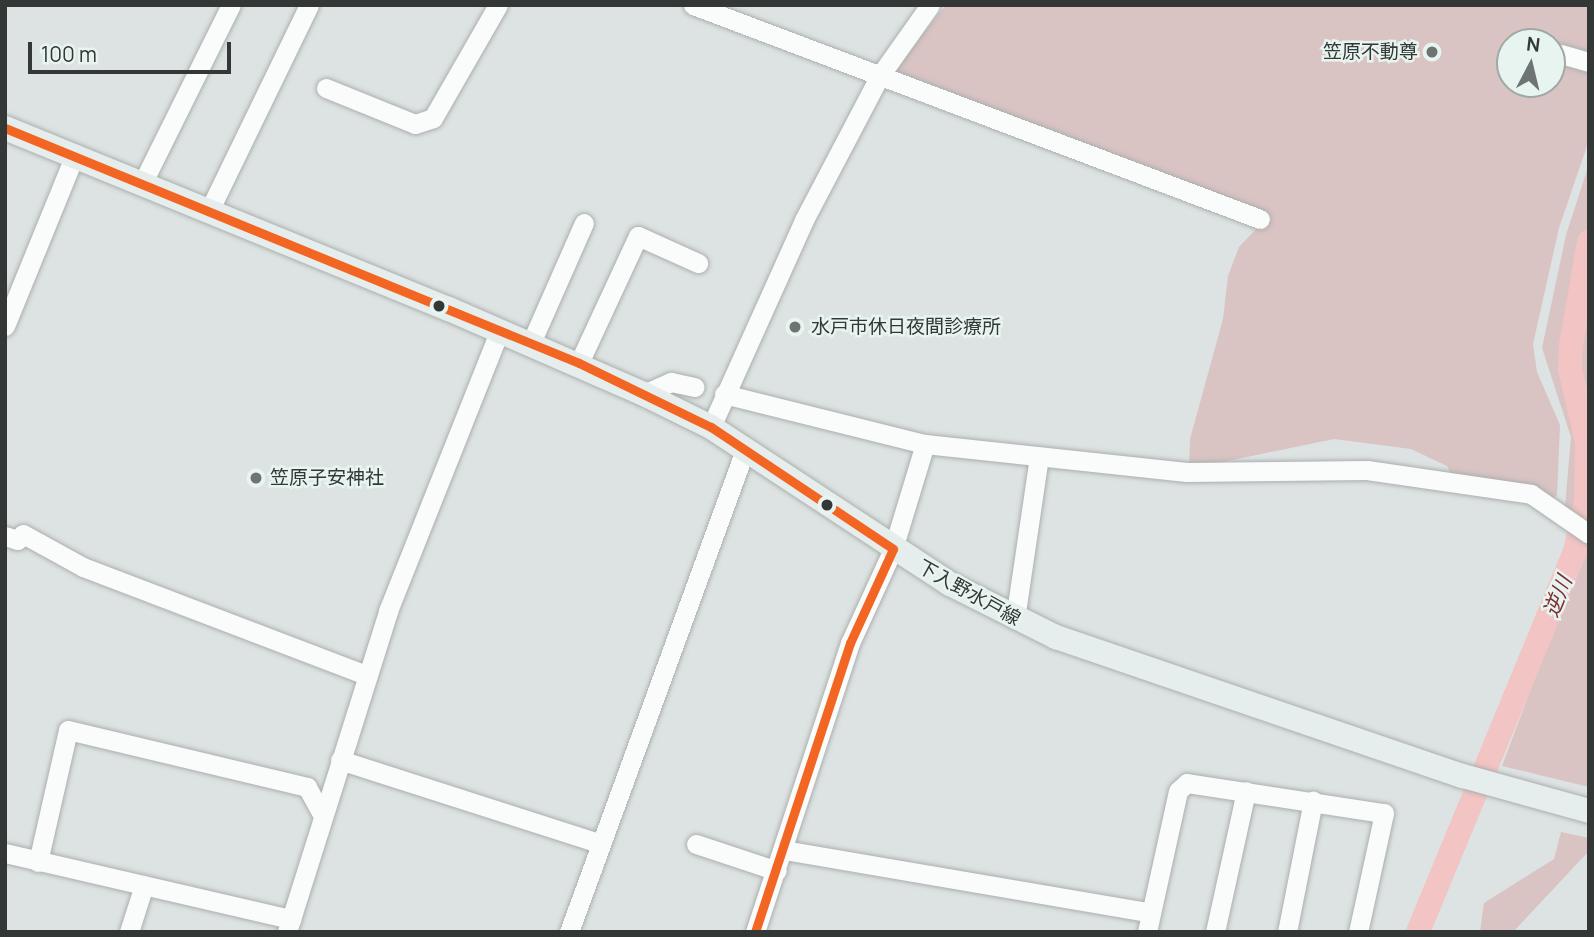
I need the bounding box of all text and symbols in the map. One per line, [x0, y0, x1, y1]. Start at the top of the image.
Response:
scale bar [32, 28, 234, 72]
north arrow [1496, 28, 1566, 98]
text: N [1525, 30, 1542, 58]
text: 100 m [41, 40, 97, 68]
place label: 笠原不動尊 [1323, 41, 1418, 63]
marker: 笠原不動尊 [1424, 44, 1440, 60]
unlabelled marker [432, 299, 446, 313]
place label: 水戸市休日夜間診療所 [811, 316, 1001, 338]
marker: 水戸市休日夜間診療所 [785, 317, 805, 337]
place label: 笠原子安神社 [270, 467, 384, 489]
marker: 笠原子安神社 [248, 470, 264, 486]
unlabelled marker [820, 498, 834, 512]
street label: 下入野水戸線 [914, 555, 1024, 631]
water label: 逆川 [1537, 572, 1577, 620]

